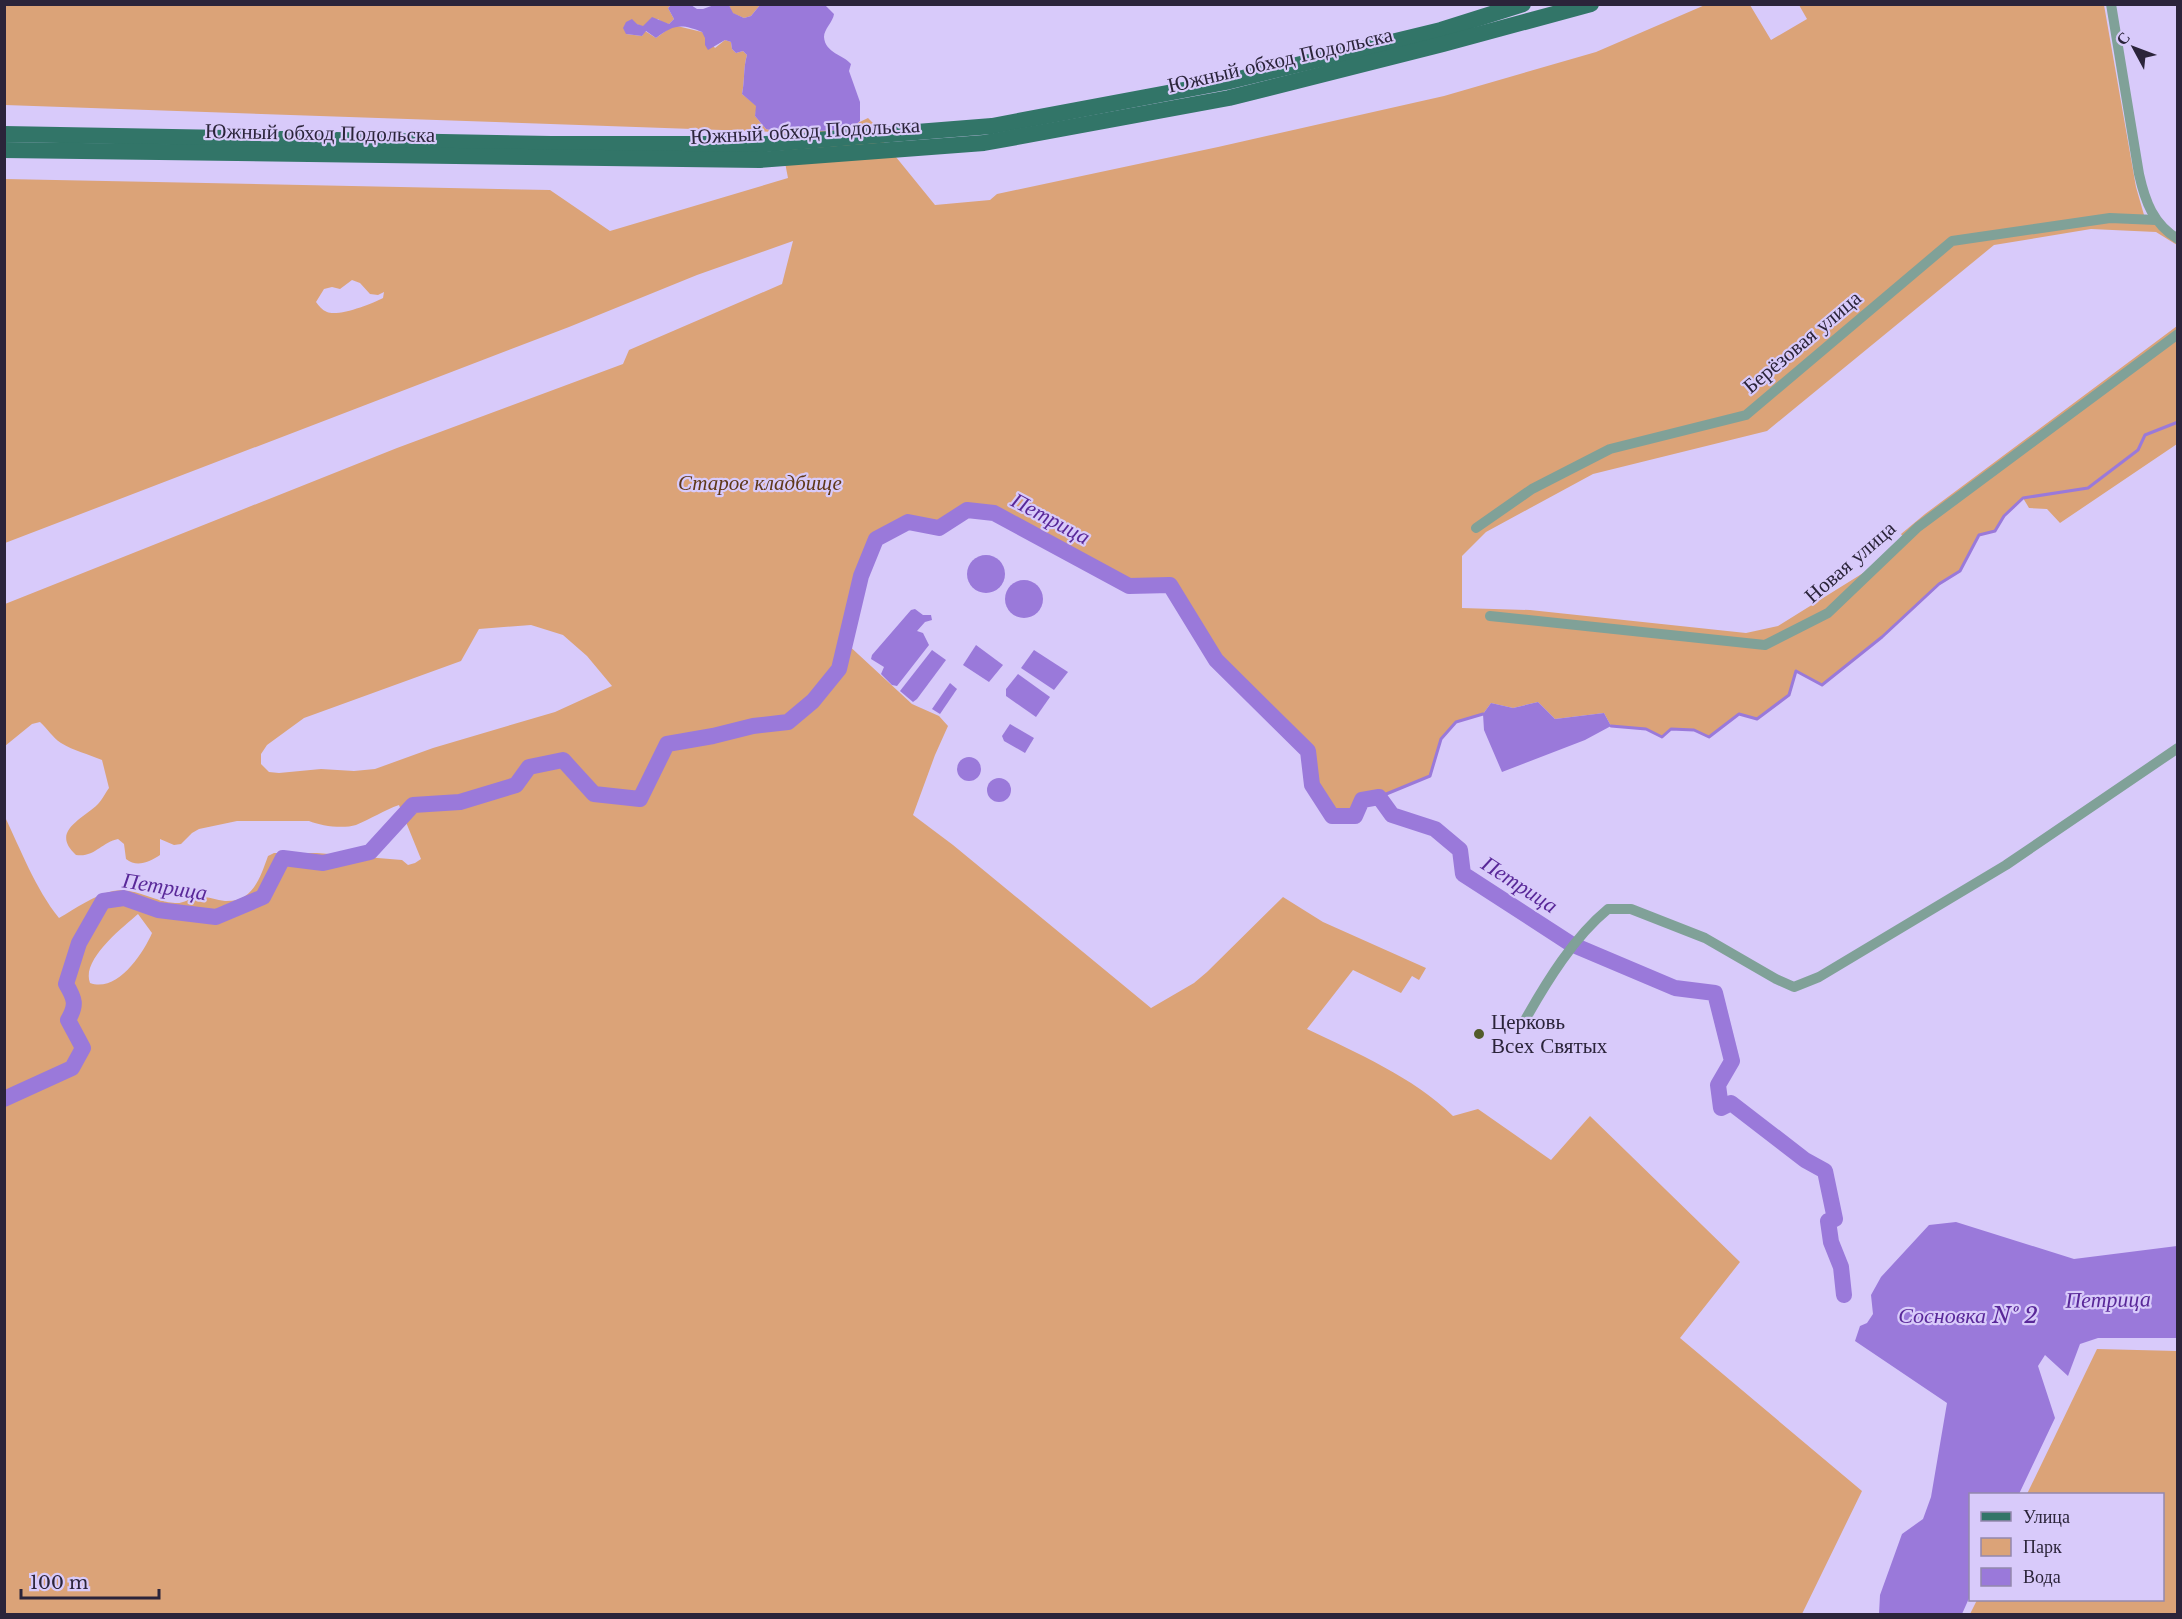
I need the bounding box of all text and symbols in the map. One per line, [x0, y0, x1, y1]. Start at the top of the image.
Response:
north arrow [2104, 18, 2164, 78]
street label: Южный обход Подольска [1165, 21, 1396, 99]
text: С [2111, 27, 2134, 49]
street label: Южный обход Подольска [689, 112, 921, 150]
street label: Южный обход Подольска [205, 118, 436, 148]
street label: Берёзовая улица [1738, 285, 1867, 399]
park label: Старое кладбище [678, 470, 842, 496]
water label: Петрица [1006, 486, 1095, 550]
street label: Новая улица [1799, 515, 1901, 609]
water label: Петрица [1476, 849, 1563, 919]
water label: Петрица [120, 866, 209, 907]
place label: Церковь Всех Святых [1491, 1009, 1608, 1059]
marker: Церковь Всех Святых [1472, 1027, 1486, 1041]
water label: Петрица [2064, 1285, 2151, 1314]
water label: Сосновка № 2 [1898, 1302, 2038, 1329]
legend [1969, 1493, 2164, 1601]
text: Улица [2023, 1506, 2070, 1528]
text: Парк [2023, 1536, 2062, 1558]
scale bar [21, 1562, 159, 1600]
text: Вода [2023, 1566, 2061, 1588]
text: 100 m [30, 1572, 88, 1594]

